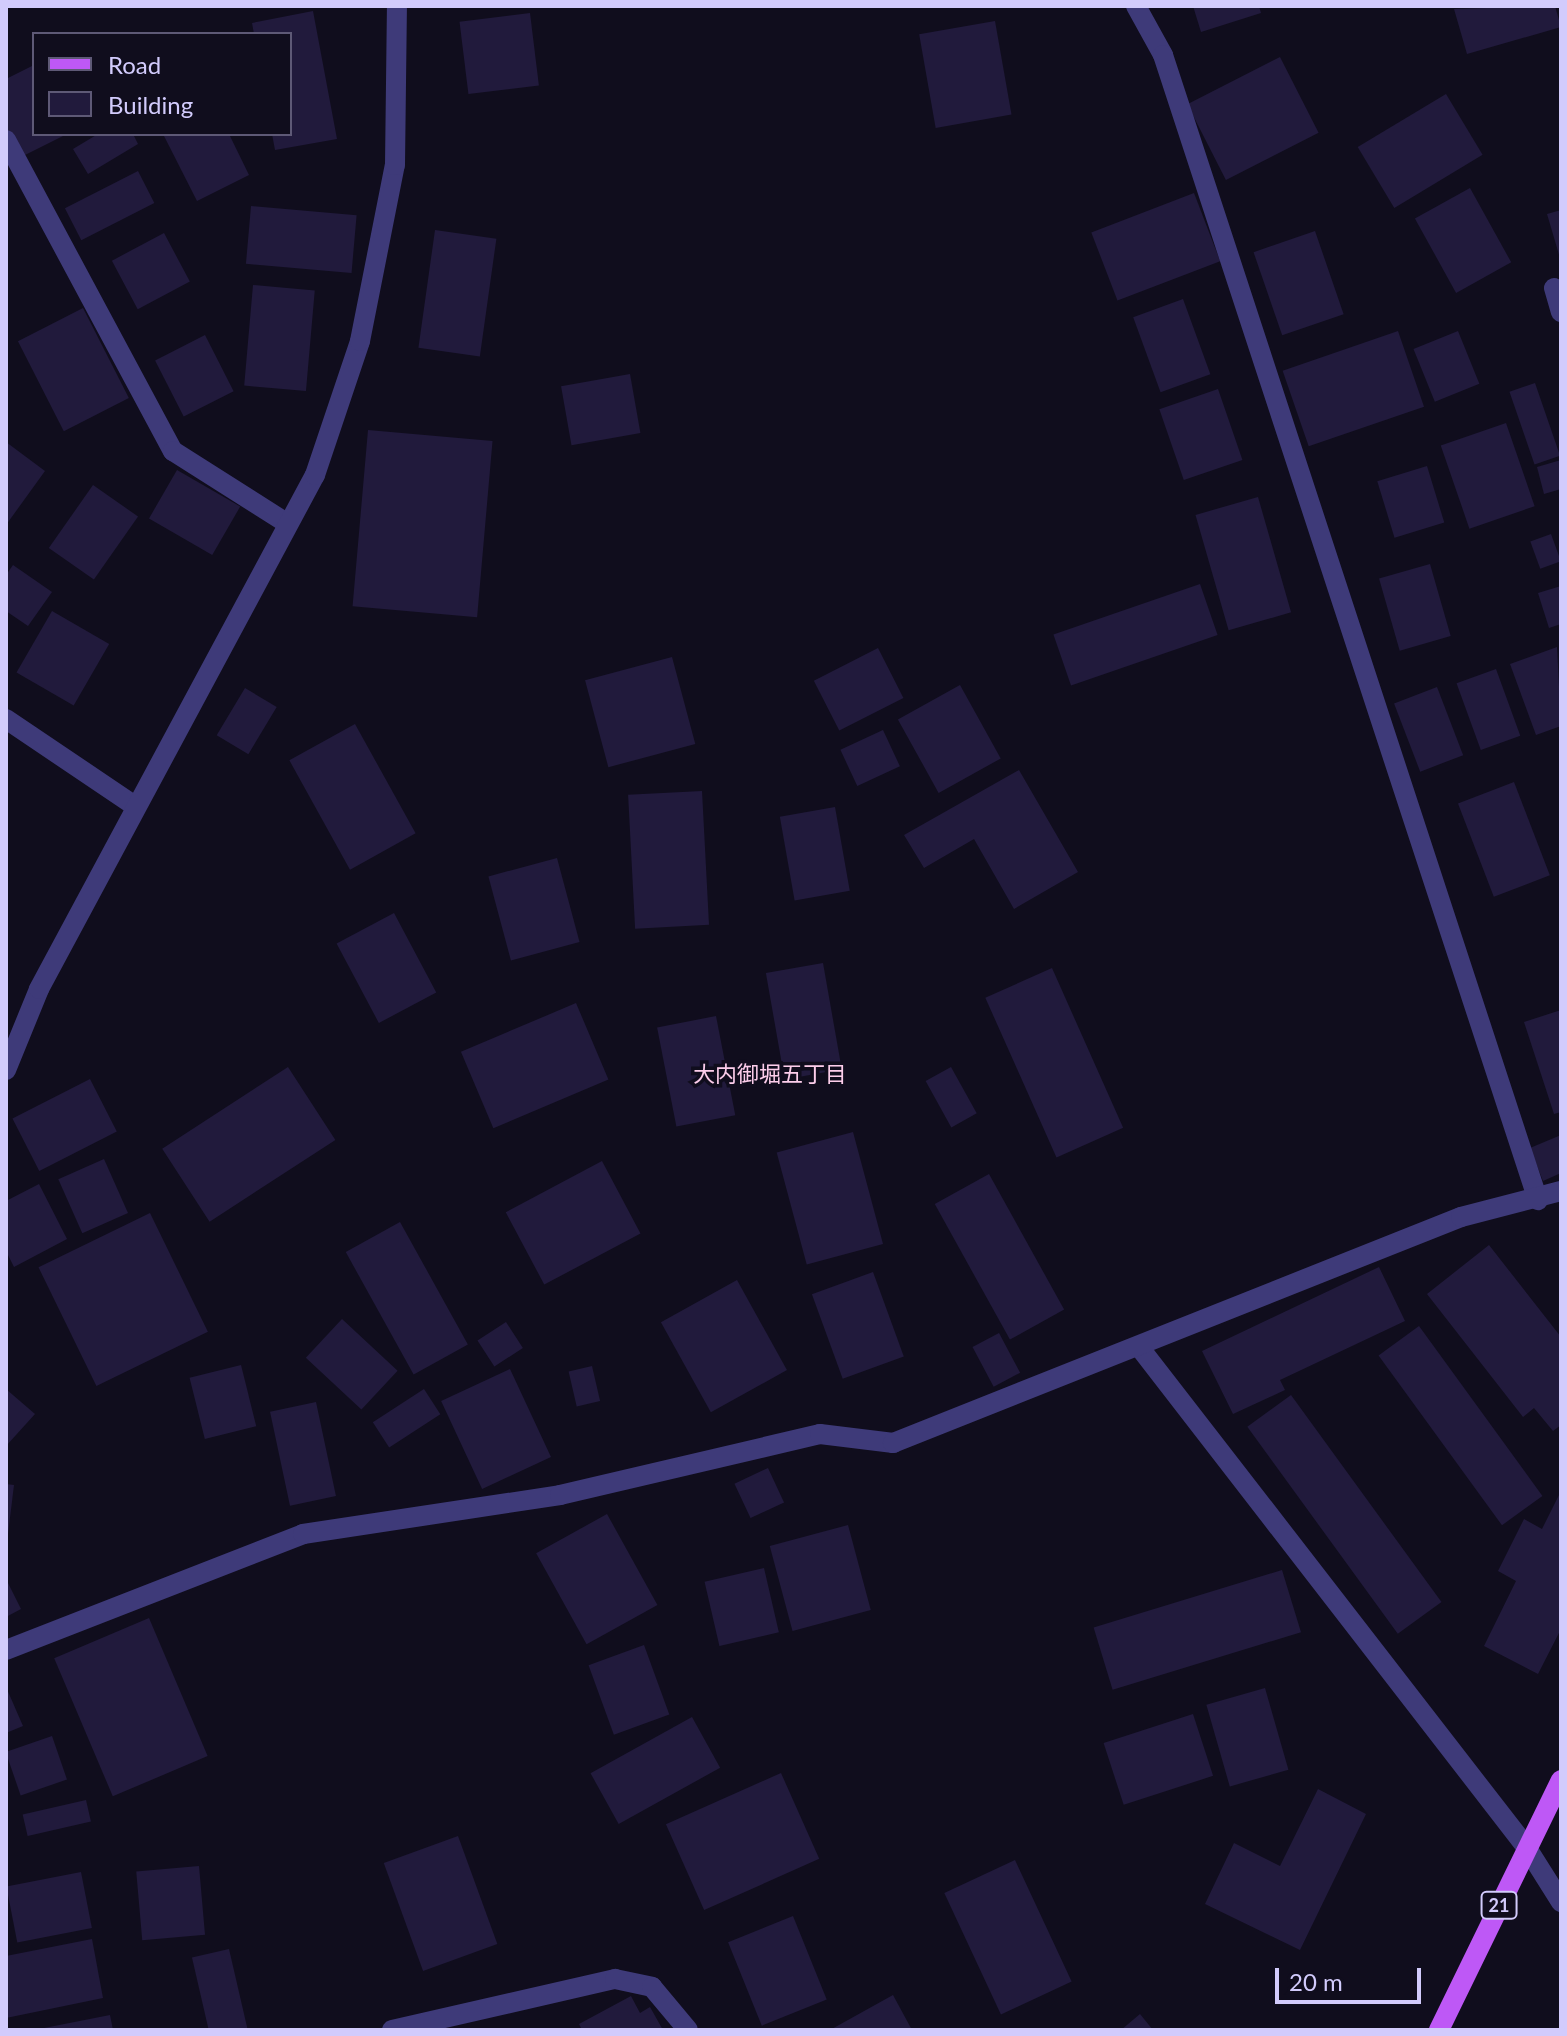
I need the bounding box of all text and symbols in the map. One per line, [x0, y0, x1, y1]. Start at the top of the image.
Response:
legend [32, 32, 292, 136]
text: Road [108, 50, 161, 79]
text: Building [108, 90, 193, 119]
district label: 大内御堀五丁目 [693, 1061, 847, 1087]
road number: 21 [1479, 1891, 1519, 1919]
scale bar [1279, 1952, 1425, 2002]
text: 20 m [1289, 1967, 1343, 1996]

